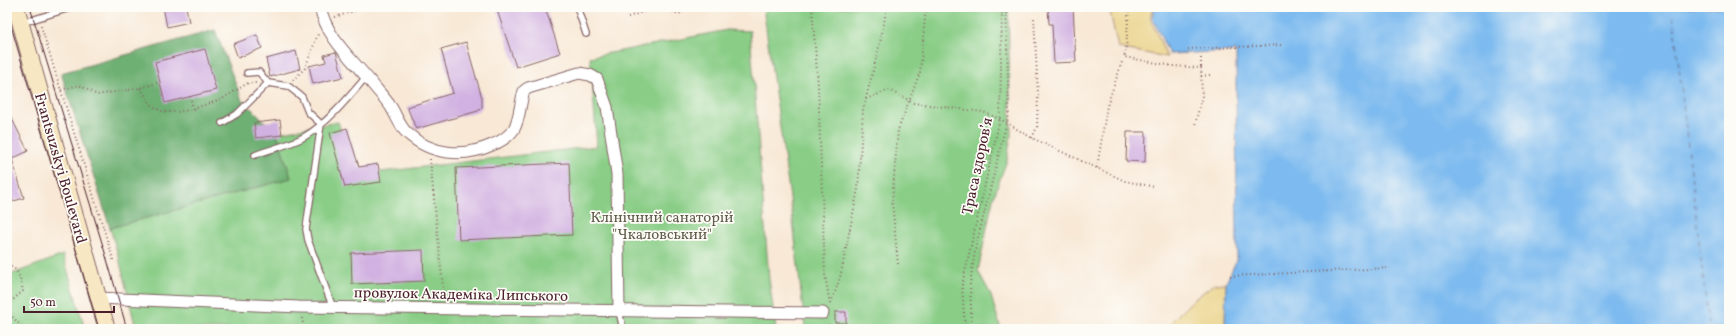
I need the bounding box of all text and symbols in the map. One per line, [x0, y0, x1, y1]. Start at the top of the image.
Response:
street label: Frantsuzskyi Boulevard [28, 91, 91, 246]
street label: Траса здоров’я [958, 115, 999, 217]
park label: Клінічний санаторій "Чкаловський" [591, 208, 733, 246]
street label: провулок Академіка Липського [354, 283, 568, 308]
scale bar [24, 288, 114, 314]
text: 50 m [30, 295, 56, 311]

